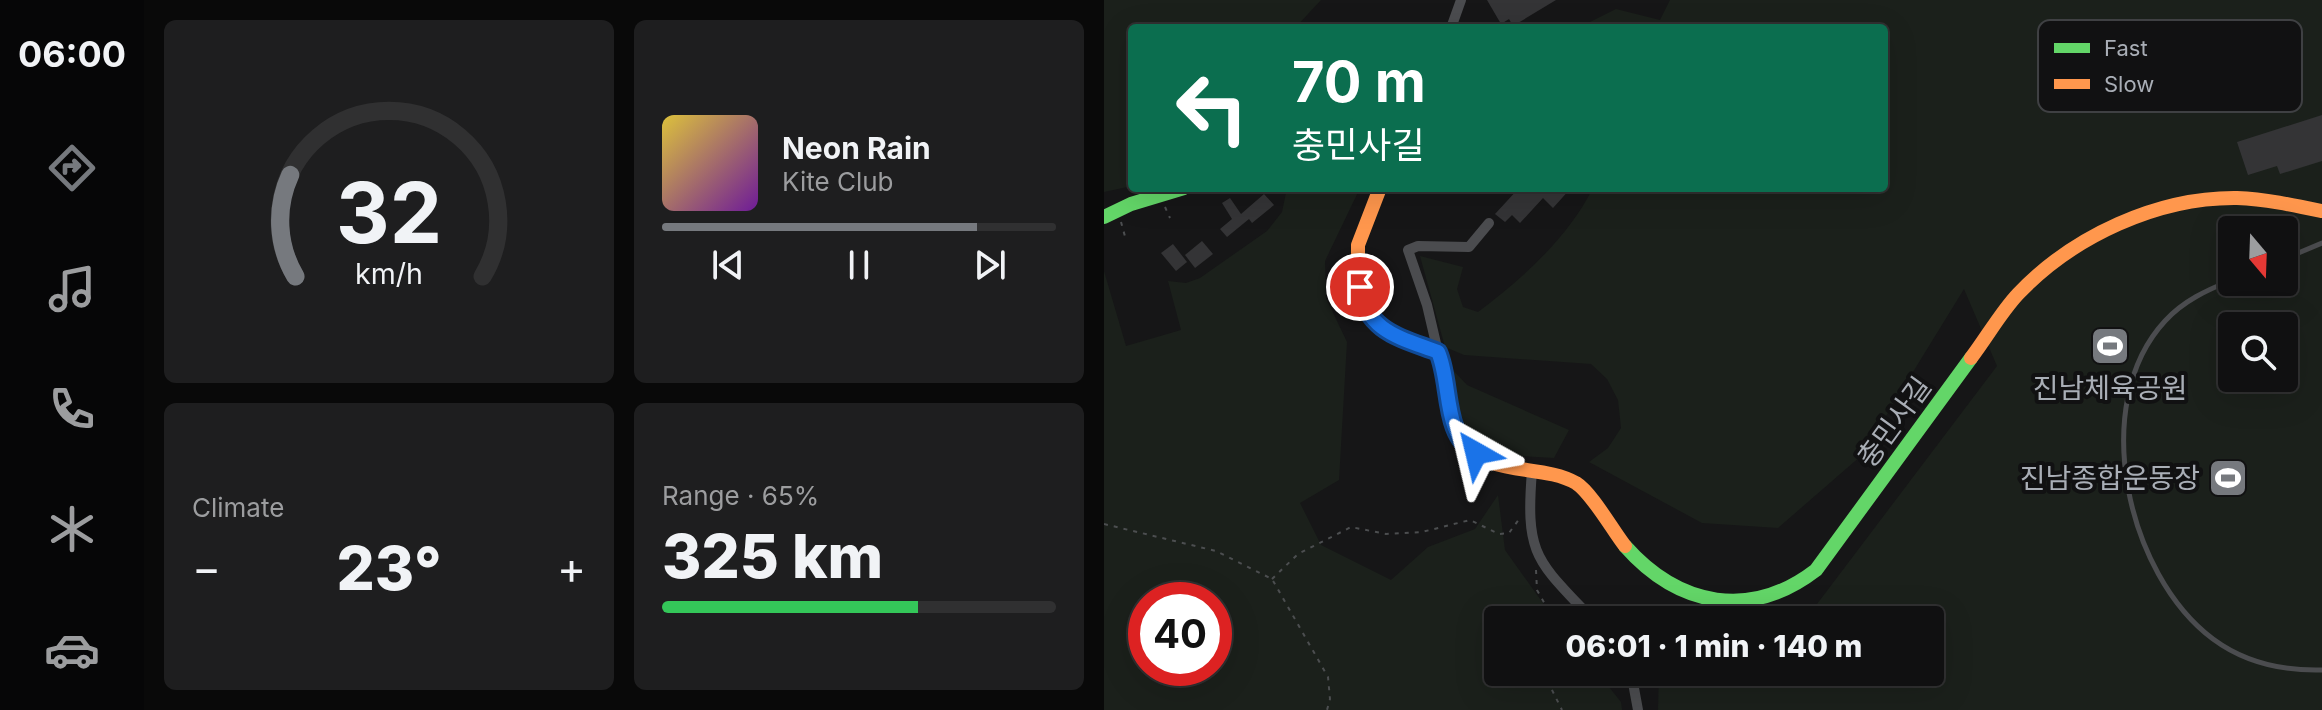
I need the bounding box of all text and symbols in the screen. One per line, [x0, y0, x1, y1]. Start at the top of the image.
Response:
legend [2038, 20, 2302, 112]
text: 06:00 [18, 32, 126, 76]
text: Fast [2104, 35, 2148, 61]
text: 70 m [1292, 48, 1426, 116]
icon: left [1160, 56, 1264, 160]
text: Slow [2104, 71, 2154, 97]
text: 충민사길 [1292, 123, 1424, 167]
text: Neon Rain [782, 130, 931, 166]
icon: directions [44, 140, 100, 196]
text: 32 [336, 162, 442, 263]
text: Kite Club [782, 166, 893, 197]
north arrow [2218, 216, 2298, 296]
map controls [2218, 216, 2298, 392]
icon: previous [706, 243, 750, 287]
icon: pause [837, 243, 881, 287]
icon: next [968, 243, 1012, 287]
pin [1326, 253, 1394, 321]
text: km/h [355, 256, 423, 291]
icon: music [44, 261, 100, 317]
icon: arrive [1338, 265, 1382, 309]
button: search [2218, 312, 2298, 392]
sports icon: 진남체육공원 [2089, 325, 2131, 367]
street label: 충민사길 [1850, 370, 1938, 474]
place label: 진남체육공원 [2033, 371, 2187, 405]
icon: phone [44, 381, 100, 437]
position arrow [1434, 411, 1518, 495]
sports icon: 진남종합운동장 [2207, 457, 2249, 499]
place label: 진남종합운동장 [2020, 461, 2200, 495]
text: Range · 65% [662, 480, 819, 511]
text: Climate [192, 492, 284, 523]
icon: climate [44, 501, 100, 557]
text: 325 km [662, 520, 883, 592]
text: 23° [336, 532, 442, 604]
text: − [192, 541, 221, 595]
text: + [557, 541, 586, 595]
speed limit sign: 40 [1128, 582, 1232, 686]
icon: car [44, 622, 100, 678]
text: 06:01 · 1 min · 140 m [1566, 628, 1862, 664]

